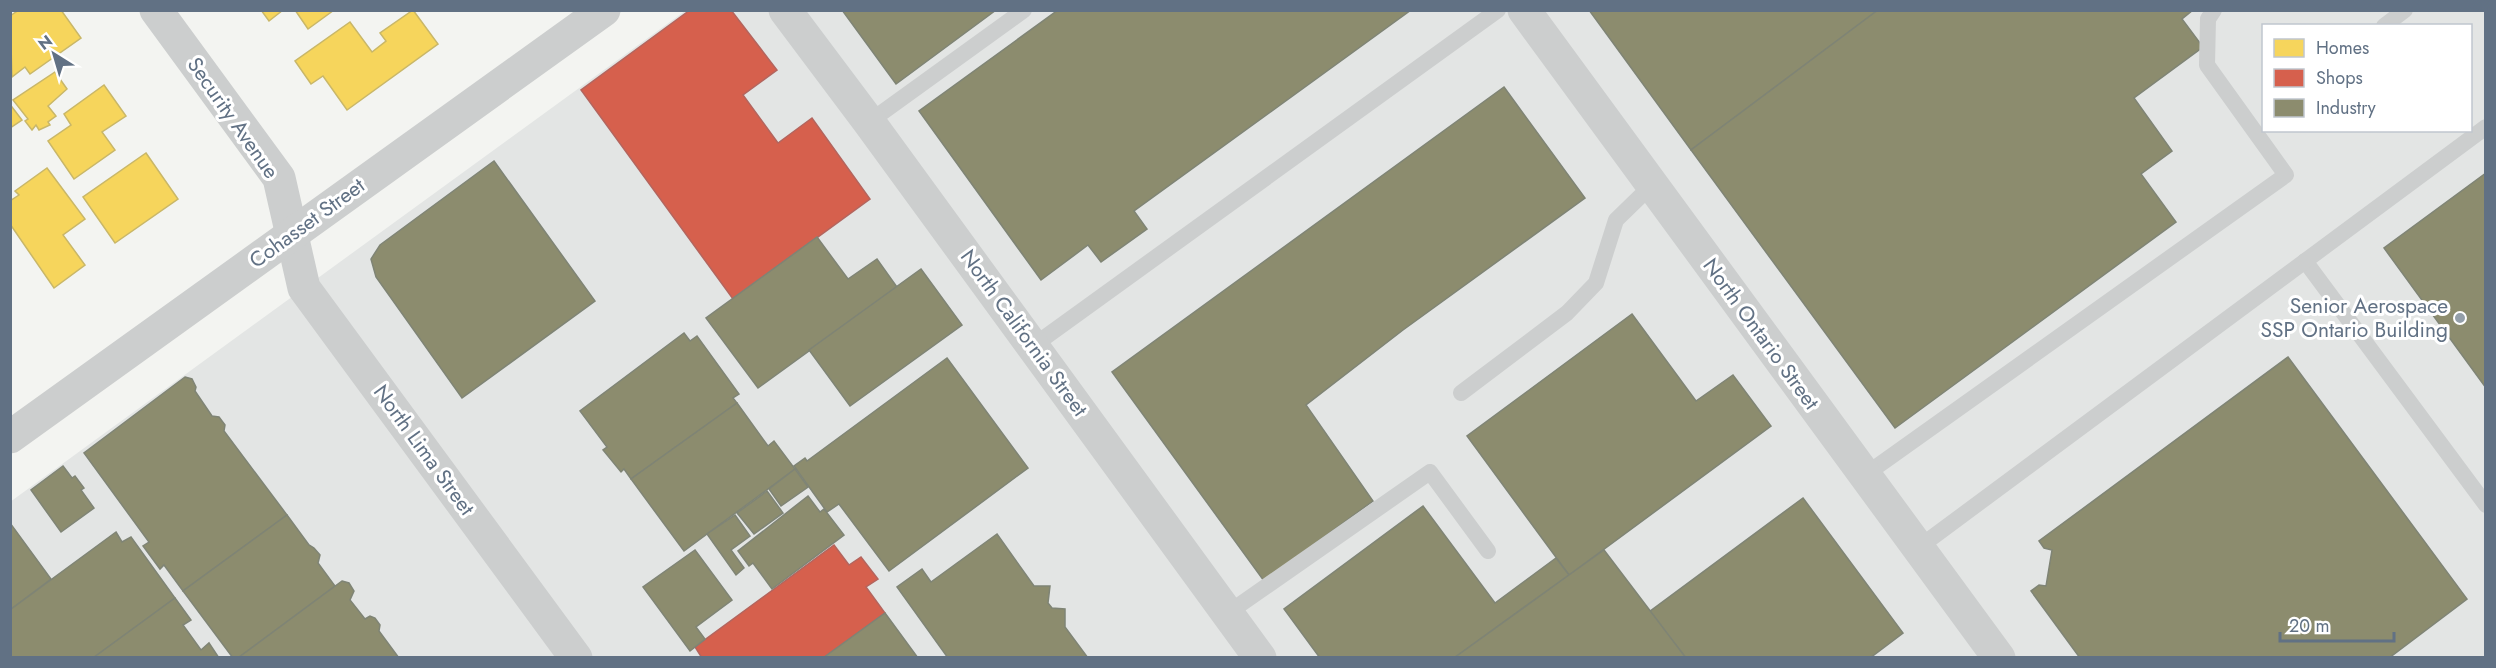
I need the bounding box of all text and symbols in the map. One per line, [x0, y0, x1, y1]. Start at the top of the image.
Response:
north arrow [24, 24, 84, 84]
legend [2262, 24, 2472, 132]
text: N [33, 29, 57, 55]
text: Homes [2316, 35, 2369, 61]
street label: Security Avenue [180, 51, 286, 185]
text: Shops [2316, 65, 2363, 91]
text: Industry [2316, 95, 2376, 121]
street label: Cohasset Street [243, 171, 371, 275]
street label: North California Street [953, 243, 1095, 423]
street label: North Ontario Street [1696, 252, 1826, 416]
place label: Senior Aerospace SSP Ontario Building [2261, 291, 2448, 345]
marker: Senior Aerospace SSP Ontario Building [2453, 311, 2467, 325]
street label: North Lima Street [366, 378, 482, 522]
scale bar [2280, 605, 2394, 643]
text: 20 m [2289, 613, 2329, 639]

